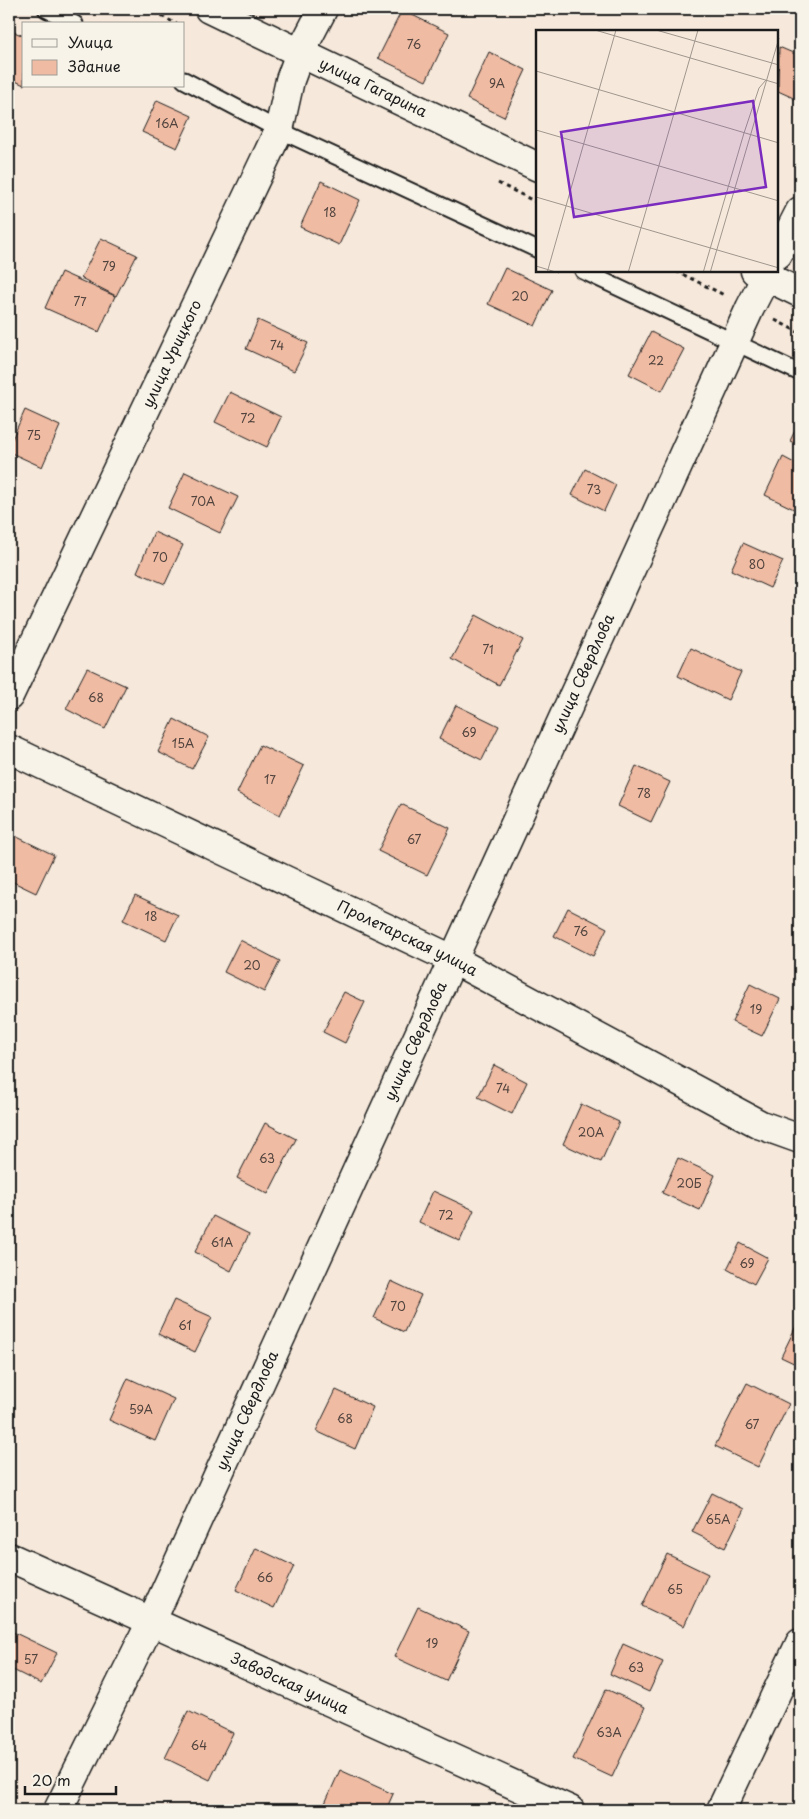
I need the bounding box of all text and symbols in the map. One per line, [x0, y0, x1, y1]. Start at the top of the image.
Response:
legend [22, 22, 185, 88]
text: Улица [68, 30, 113, 53]
inset map [536, 30, 779, 272]
house number: 76 [407, 35, 421, 53]
street label: улица Гагарина [316, 51, 432, 122]
text: Здание [68, 54, 121, 77]
house number: 9А [489, 74, 505, 92]
house number: 16А [156, 114, 179, 132]
house number: 18 [324, 203, 336, 221]
house number: 79 [102, 257, 116, 275]
house number: 20 [511, 287, 529, 305]
house number: 77 [73, 292, 87, 310]
street label: улица Урицкого [135, 295, 206, 411]
house number: 74 [270, 336, 284, 354]
house number: 22 [648, 351, 664, 369]
house number: 72 [240, 409, 256, 427]
house number: 75 [27, 426, 41, 444]
house number: 73 [587, 480, 601, 498]
house number: 70А [191, 492, 215, 510]
house number: 70 [152, 548, 168, 566]
house number: 80 [749, 555, 765, 573]
street label: улица Свердлова [545, 609, 619, 736]
house number: 71 [482, 640, 494, 658]
house number: 68 [88, 688, 104, 706]
house number: 69 [461, 723, 477, 741]
house number: 15А [172, 734, 194, 752]
house number: 17 [264, 770, 276, 788]
house number: 78 [637, 784, 651, 802]
house number: 67 [407, 830, 422, 848]
street label: Пролетарская улица [334, 893, 483, 981]
house number: 18 [145, 907, 157, 925]
house number: 76 [574, 922, 588, 940]
house number: 20 [243, 956, 261, 974]
street label: улица Свердлова [377, 977, 452, 1104]
house number: 19 [750, 1000, 762, 1018]
house number: 74 [496, 1079, 510, 1097]
house number: 20А [578, 1123, 604, 1141]
house number: 63 [259, 1149, 275, 1167]
house number: 20Б [677, 1174, 702, 1192]
house number: 72 [438, 1206, 454, 1224]
house number: 61А [211, 1233, 233, 1251]
house number: 69 [739, 1254, 755, 1272]
house number: 70 [390, 1297, 406, 1315]
house number: 61 [178, 1316, 192, 1334]
street label: улица Свердлова [209, 1346, 284, 1474]
house number: 59А [129, 1400, 153, 1418]
house number: 68 [337, 1409, 353, 1427]
house number: 67 [745, 1415, 760, 1433]
house number: 65А [705, 1510, 731, 1528]
house number: 66 [257, 1568, 273, 1586]
house number: 65 [667, 1580, 683, 1598]
house number: 19 [426, 1634, 438, 1652]
street label: Заводская улица [228, 1646, 354, 1719]
house number: 57 [24, 1650, 38, 1668]
house number: 63 [628, 1658, 644, 1676]
house number: 63А [596, 1723, 622, 1741]
house number: 64 [191, 1736, 207, 1754]
scale bar [25, 1764, 116, 1796]
text: 20 m [32, 1768, 71, 1791]

